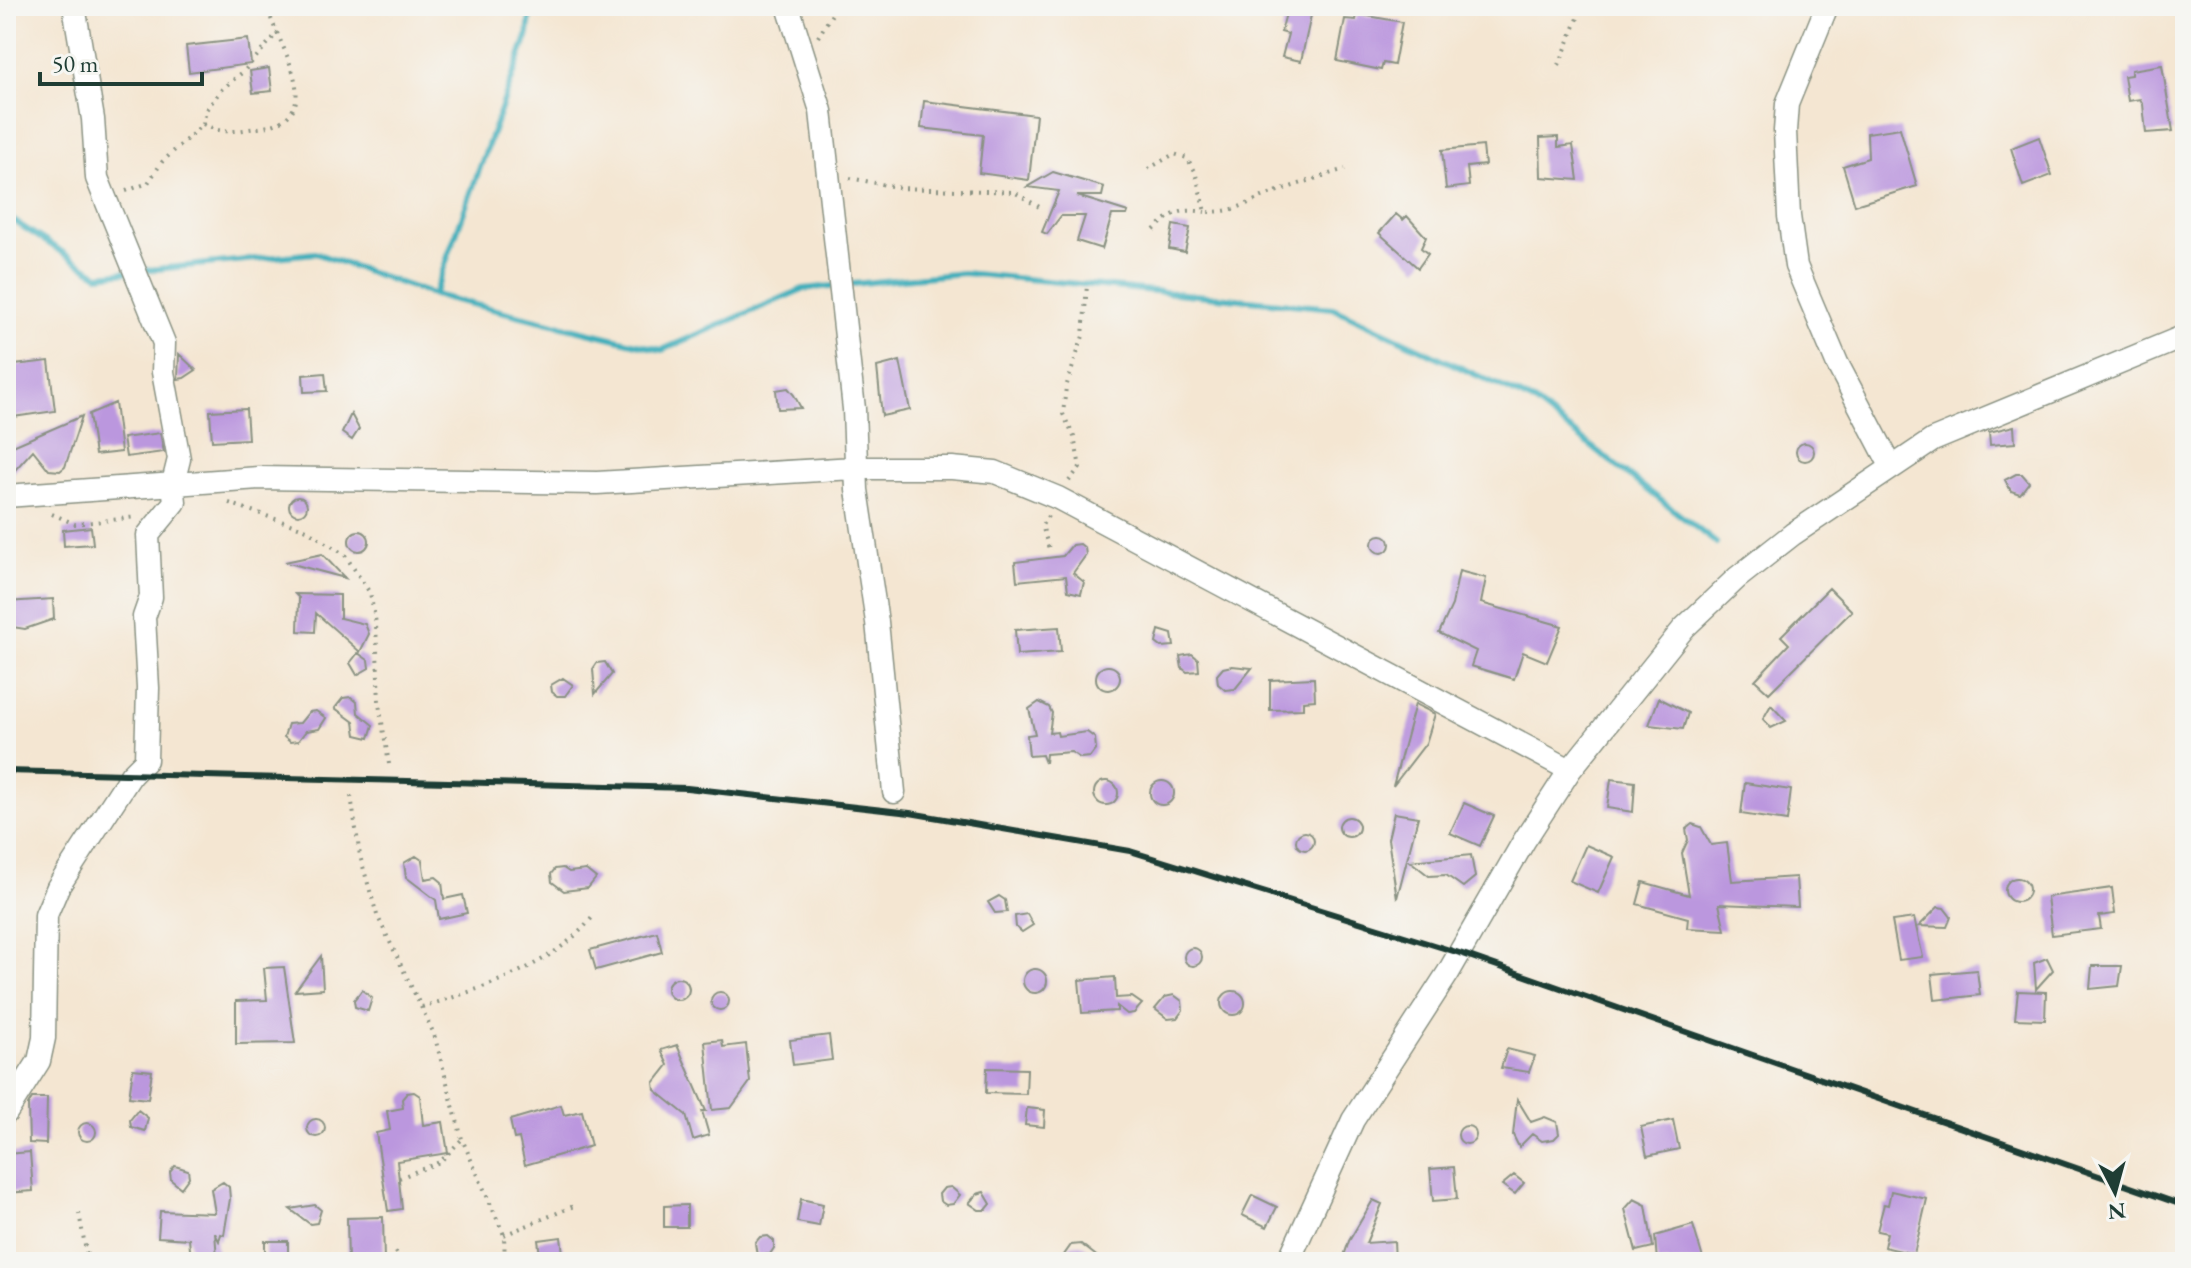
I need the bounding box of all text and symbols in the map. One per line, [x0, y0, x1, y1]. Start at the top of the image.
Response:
scale bar [40, 36, 202, 86]
text: 50 m [52, 48, 99, 79]
north arrow [2075, 1152, 2155, 1232]
text: N [2106, 1196, 2127, 1227]

